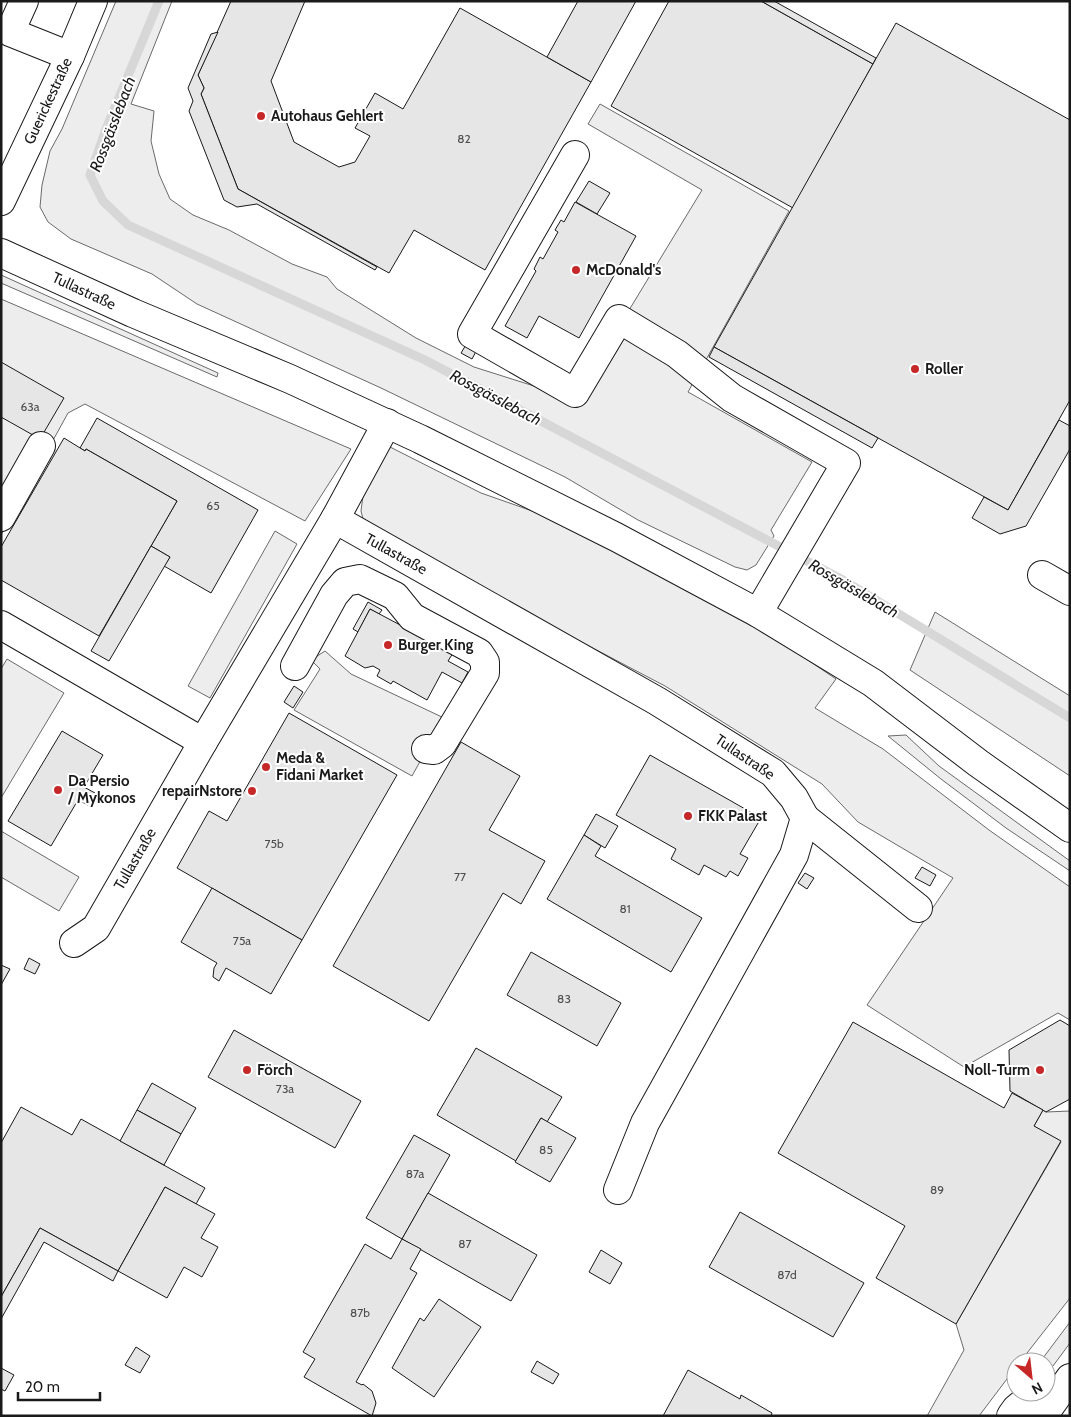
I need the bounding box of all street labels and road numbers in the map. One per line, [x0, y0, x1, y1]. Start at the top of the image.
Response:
street label: Guerickestraße [20, 54, 76, 147]
street label: Tullastraße [49, 268, 119, 314]
street label: Tullastraße [362, 530, 430, 579]
street label: Tullastraße [712, 730, 779, 784]
street label: Tullastraße [110, 825, 160, 893]

